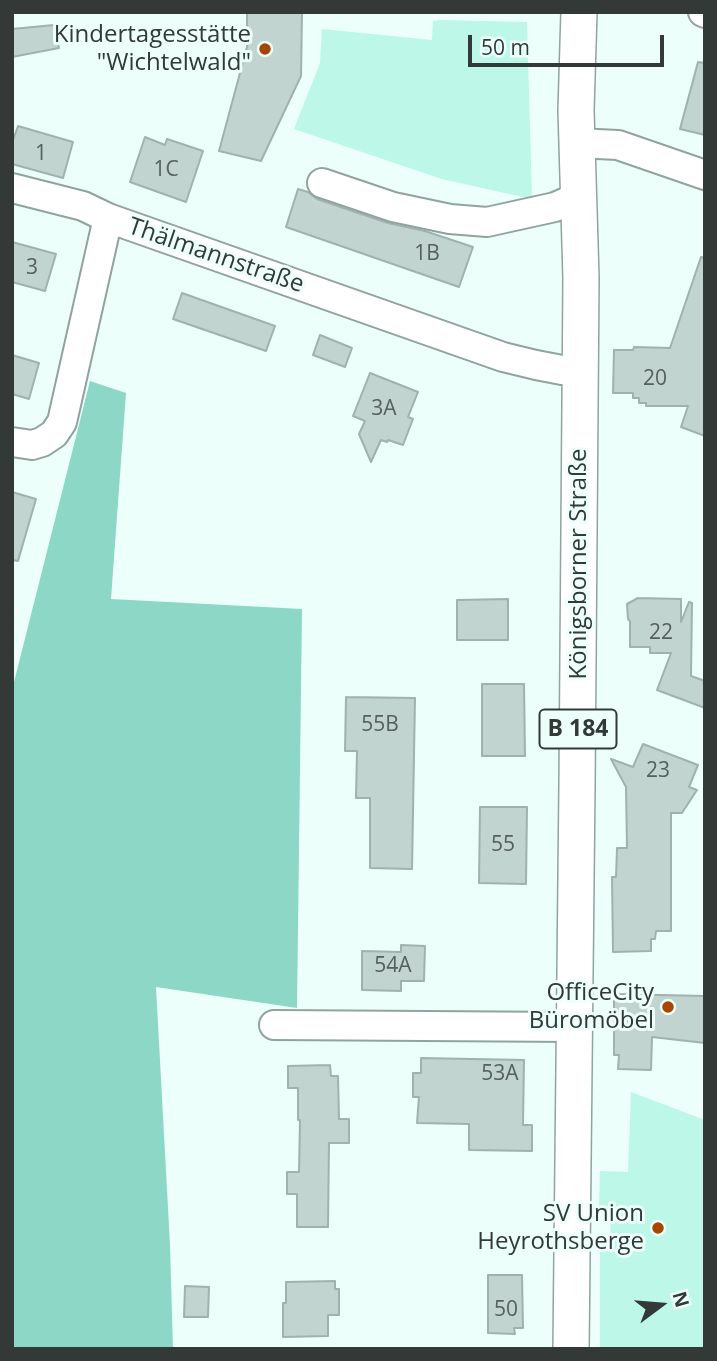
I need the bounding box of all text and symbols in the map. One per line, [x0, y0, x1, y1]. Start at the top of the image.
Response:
place label: Kindertagesstätte "Wichtelwald" [54, 21, 251, 77]
scale bar [472, 21, 668, 65]
text: 50 m [481, 33, 530, 61]
marker: Kindertagesstätte "Wichtelwald" [257, 41, 273, 57]
house number: 1 [35, 141, 47, 167]
house number: 1C [153, 157, 179, 183]
street label: Thälmannstraße [124, 212, 308, 300]
house number: 1B [414, 241, 440, 267]
house number: 3 [26, 255, 38, 281]
house number: 20 [643, 366, 667, 392]
house number: 3A [371, 396, 397, 422]
street label: Königsborner Straße [565, 449, 593, 679]
house number: 22 [649, 620, 673, 646]
road number: B 184 [540, 709, 616, 748]
house number: 55B [361, 712, 399, 738]
house number: 23 [646, 758, 670, 784]
house number: 55 [491, 832, 515, 858]
house number: 54A [374, 953, 412, 979]
place label: OfficeCity Büromöbel [529, 979, 654, 1035]
marker: OfficeCity Büromöbel [660, 999, 676, 1015]
house number: 53A [481, 1061, 519, 1087]
place label: SV Union Heyrothsberge [477, 1200, 644, 1256]
marker: SV Union Heyrothsberge [650, 1220, 666, 1236]
north arrow [626, 1270, 696, 1340]
text: N [667, 1288, 696, 1310]
house number: 50 [494, 1297, 518, 1323]

